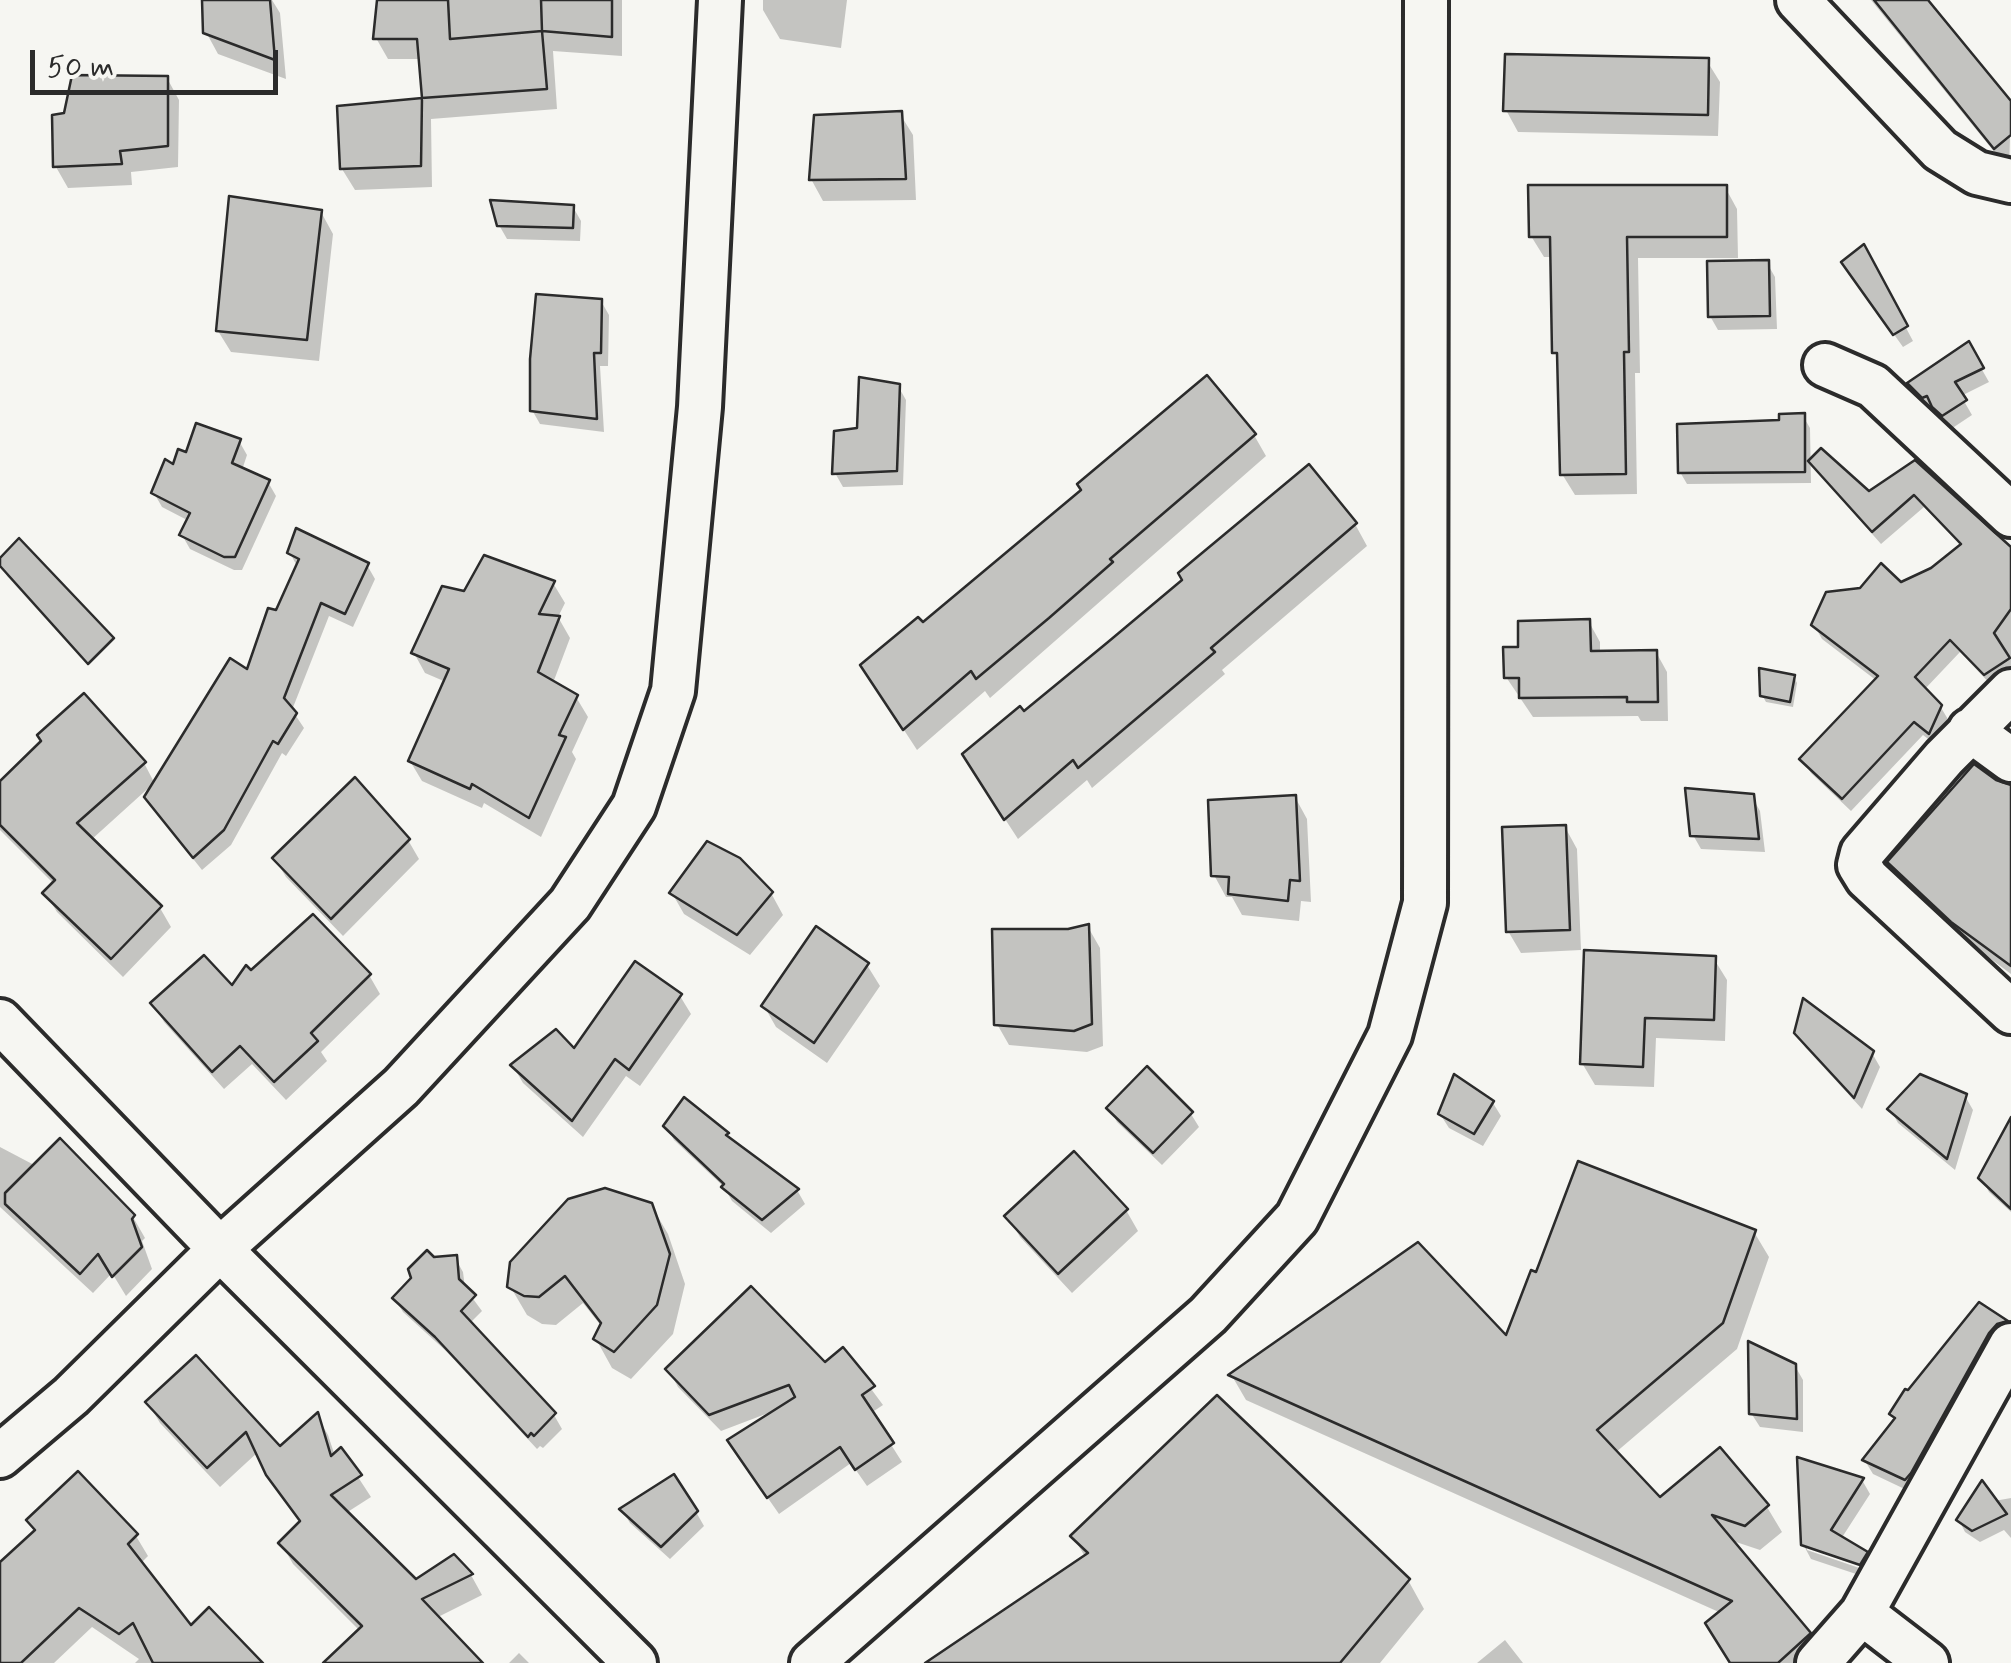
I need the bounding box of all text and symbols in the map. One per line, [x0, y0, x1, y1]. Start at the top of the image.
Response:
scale bar [35, 30, 282, 92]
text: 50 m [47, 48, 114, 87]

